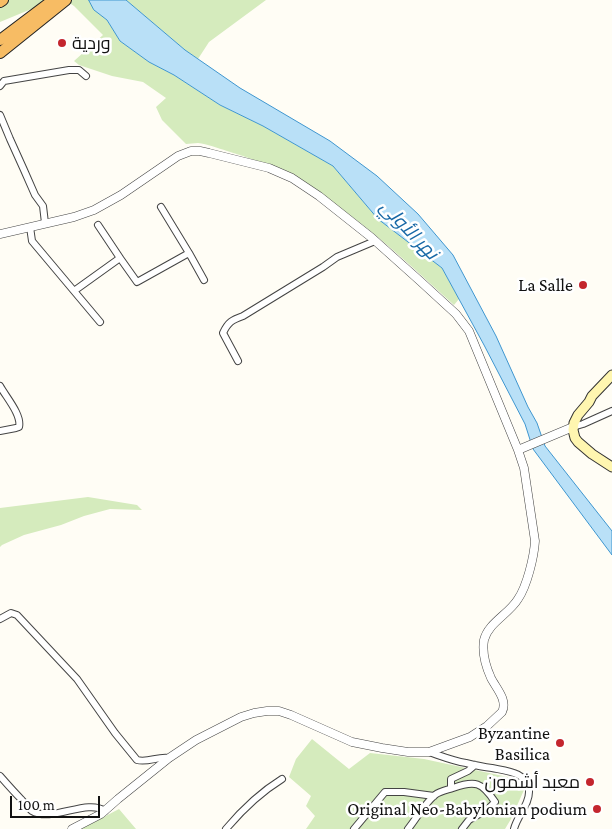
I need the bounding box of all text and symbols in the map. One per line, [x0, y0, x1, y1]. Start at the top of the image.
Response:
place label: وردية [72, 32, 110, 54]
marker: وردية [56, 37, 68, 49]
water label: نهر الأولي [375, 195, 443, 265]
place label: La Salle [518, 274, 573, 296]
marker: La Salle [577, 279, 589, 291]
place label: Byzantine Basilica [478, 722, 550, 764]
marker: Byzantine Basilica [554, 737, 566, 749]
place label: معبد أشمون [484, 771, 580, 793]
marker: معبد أشمون [584, 776, 596, 788]
scale bar [12, 786, 102, 818]
text: 100 m [18, 797, 55, 813]
place label: Original Neo-Babylonian podium [347, 798, 587, 820]
marker: Original Neo-Babylonian podium [591, 803, 603, 815]

